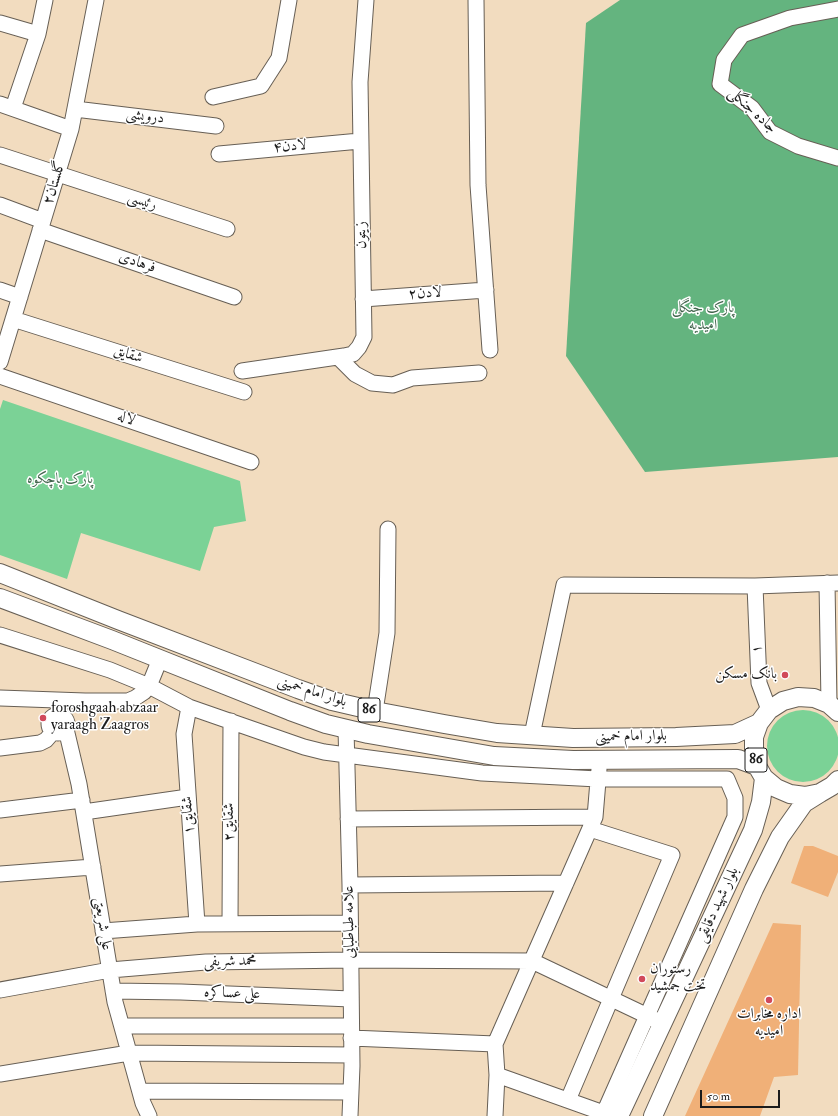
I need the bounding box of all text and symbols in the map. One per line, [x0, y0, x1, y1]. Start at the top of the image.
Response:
street label: جاده جنگلی [724, 84, 780, 138]
street label: درویشی [125, 106, 165, 128]
street label: لادن۴ [272, 137, 308, 157]
street label: گلستان۲ [40, 159, 70, 207]
street label: رئیسی [125, 189, 159, 215]
street label: زیتون [353, 221, 371, 249]
street label: فرهادی [116, 248, 158, 278]
street label: لادن۲ [408, 284, 442, 304]
park label: پارک جنگلی امیدیه [672, 300, 734, 335]
street label: شقایق [111, 342, 145, 368]
street label: لاله [115, 408, 137, 430]
park label: پارک پاچکوه [27, 471, 93, 489]
street label: ۱ [749, 644, 767, 654]
place label: بانک مسکن [715, 666, 777, 684]
marker: بانک مسکن [780, 670, 790, 680]
street label: بلوار امام خمینی [275, 672, 349, 712]
road number: 86 [358, 698, 380, 722]
place label: foroshgaah abzaar yaraagh Zaagros [51, 700, 158, 735]
marker: foroshgaah abzaar yaraagh Zaagros [38, 713, 48, 723]
street label: بلوار امام خمینی [595, 727, 667, 747]
road number: 86 [745, 748, 767, 772]
street label: شقایق۱ [179, 795, 199, 835]
street label: شقایق۲ [221, 803, 239, 841]
street label: بلوار شهید دقایقی [693, 865, 743, 945]
street label: علامه طباطبایی [340, 885, 360, 959]
street label: علی شریعتی [89, 896, 115, 952]
street label: محمد شریفی [203, 953, 257, 971]
place label: رستوران تخت جمشید [650, 961, 706, 996]
marker: رستوران تخت جمشید [637, 974, 647, 984]
street label: علی عساکره [204, 984, 260, 1004]
marker: اداره مخابرات امیدیه [764, 995, 774, 1005]
place label: اداره مخابرات امیدیه [737, 1006, 801, 1041]
scale bar [702, 1082, 782, 1108]
text: 50 m [707, 1089, 730, 1104]

